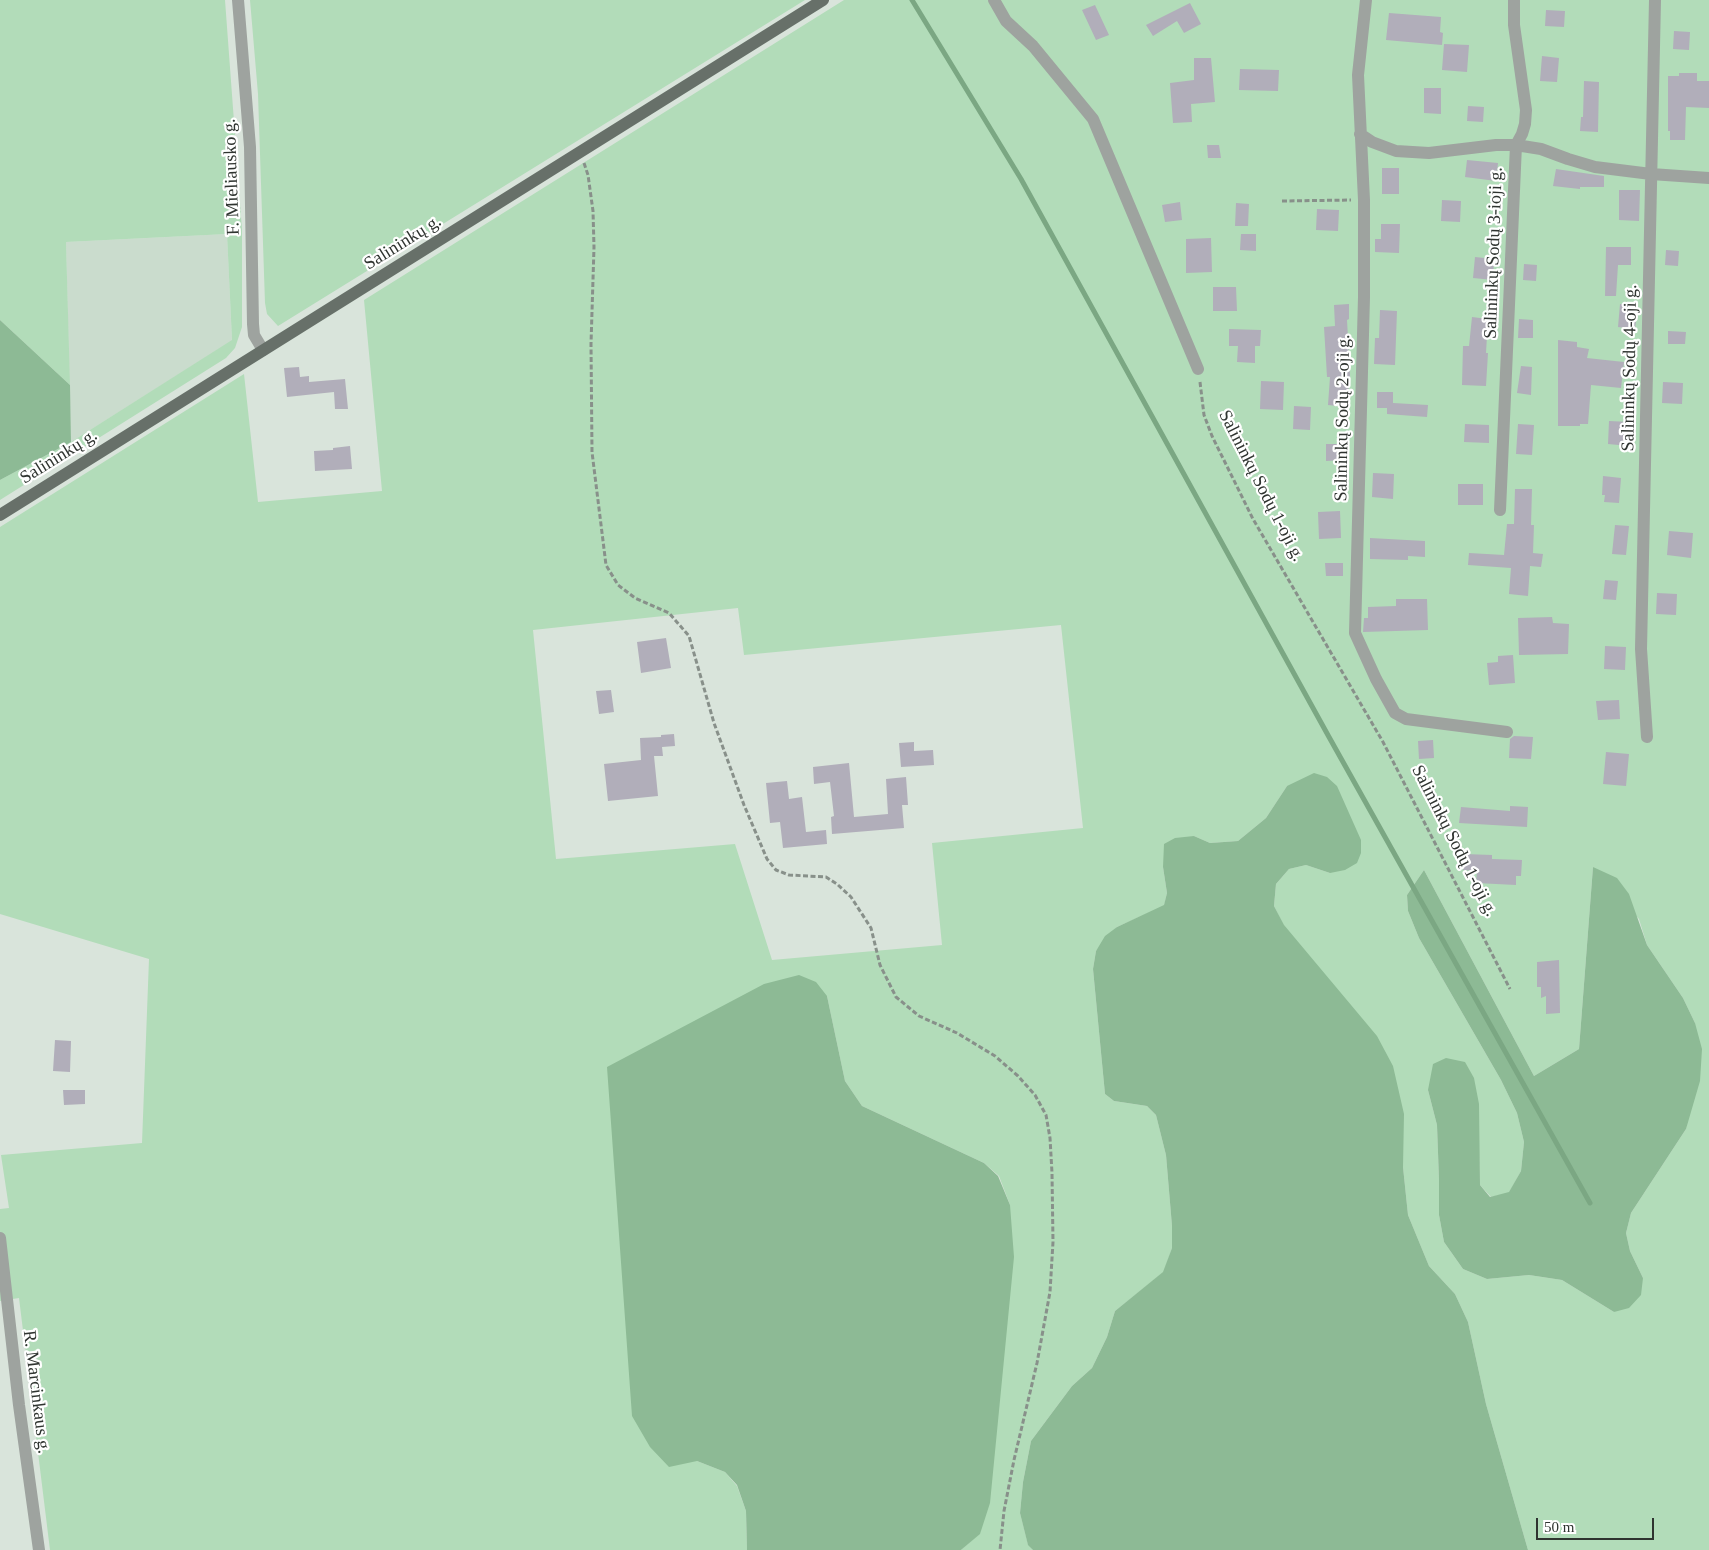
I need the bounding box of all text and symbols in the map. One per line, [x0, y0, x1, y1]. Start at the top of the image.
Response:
street label: F. Mieliausko g. [219, 118, 245, 236]
street label: Salininkų Sodų 3-ioji g. [1480, 167, 1508, 339]
street label: Salininkų g. [360, 211, 446, 275]
street label: Salininkų Sodų 4-oji g. [1618, 284, 1642, 452]
street label: Salininkų Sodų 2-oji g. [1331, 334, 1355, 502]
street label: Salininkų Sodų 1-oji g. [1213, 407, 1309, 565]
street label: Salininkų g. [16, 425, 102, 489]
street label: Salininkų Sodų 1-oji g. [1406, 762, 1502, 920]
street label: R. Marcinkaus g. [18, 1329, 54, 1455]
scale bar [1539, 1508, 1656, 1540]
text: 50 m [1544, 1519, 1574, 1535]

